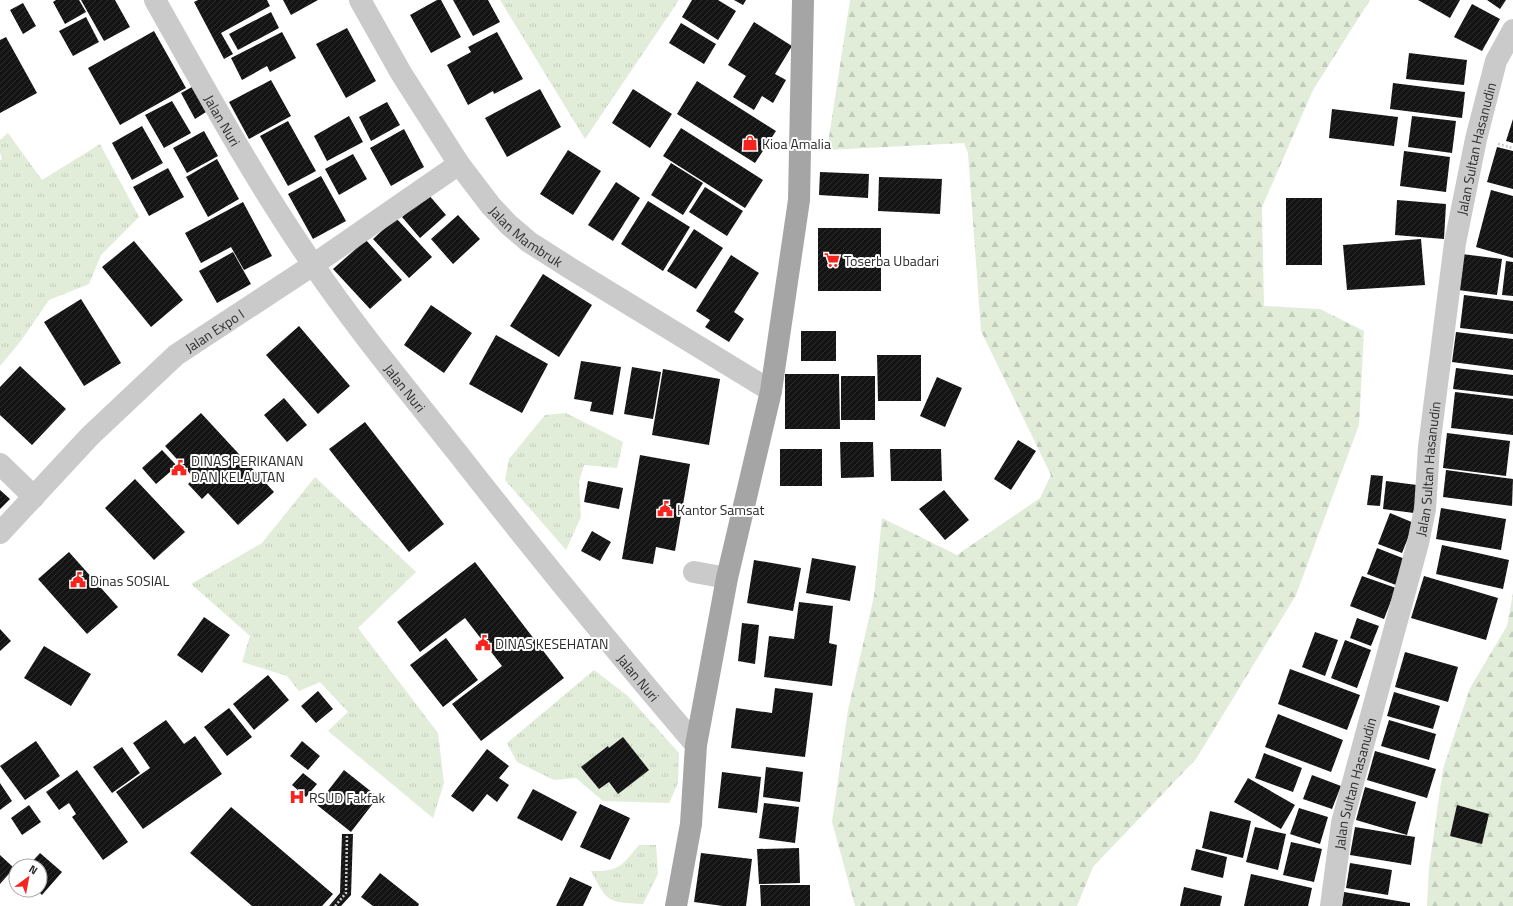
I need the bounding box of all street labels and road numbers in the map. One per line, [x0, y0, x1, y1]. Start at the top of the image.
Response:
street label: Jalan Sultan Hasanudin [1450, 80, 1501, 217]
street label: Jalan Nuri [200, 90, 246, 150]
street label: Jalan Mambruk [485, 200, 567, 272]
street label: Jalan Expo I [180, 303, 248, 357]
street label: Jalan Nuri [379, 359, 431, 416]
street label: Jalan Sultan Hasanudin [1409, 400, 1445, 538]
street label: Jalan Nuri [612, 649, 665, 706]
street label: Jalan Sultan Hasanudin [1328, 715, 1381, 851]

